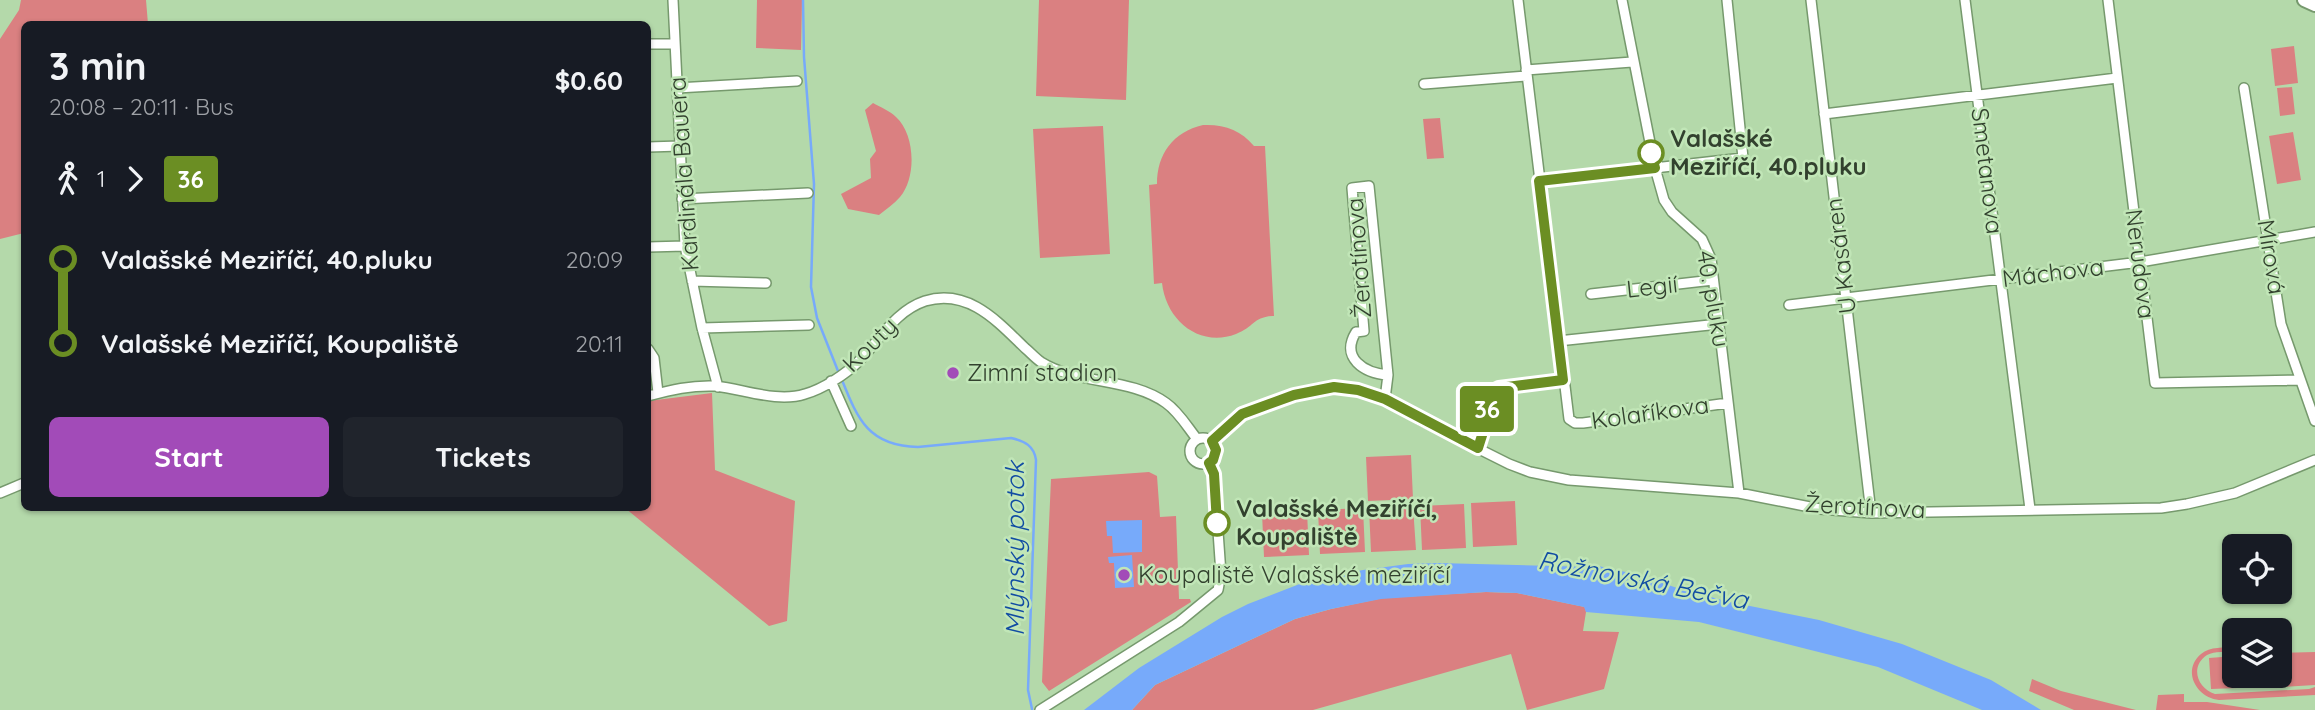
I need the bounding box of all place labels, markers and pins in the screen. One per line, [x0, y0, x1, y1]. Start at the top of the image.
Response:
place label: Valašské Meziříčí, 40.pluku [1670, 123, 1867, 181]
marker: Valašské Meziříčí, 40.pluku [1638, 140, 1664, 166]
place label: Zimní stadion [967, 357, 1117, 387]
marker: Zimní stadion [945, 365, 961, 381]
place label: Valašské Meziříčí, Koupaliště [1236, 493, 1438, 551]
marker: Valašské Meziříčí, Koupaliště [1204, 510, 1230, 536]
place label: Koupaliště Valašské meziříčí [1138, 559, 1451, 589]
marker: Koupaliště Valašské meziříčí [1116, 567, 1132, 583]

